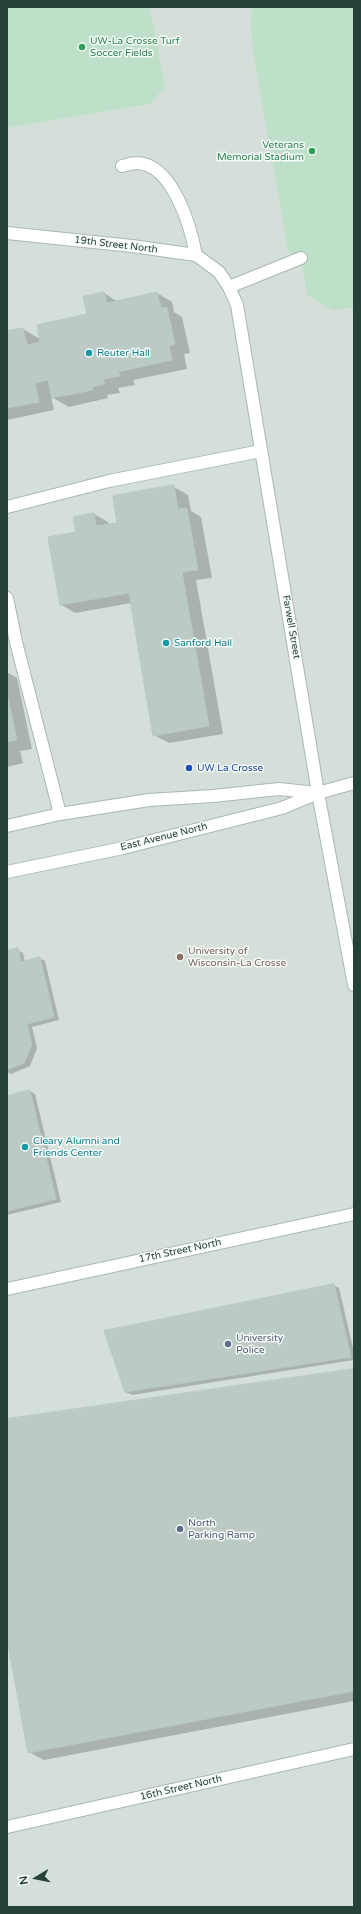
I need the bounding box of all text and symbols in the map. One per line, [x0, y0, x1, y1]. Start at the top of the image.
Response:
place label: UW-La Crosse Turf Soccer Fields [90, 35, 179, 58]
marker: UW-La Crosse Turf Soccer Fields [77, 42, 87, 52]
place label: Veterans Memorial Stadium [217, 139, 304, 162]
marker: Veterans Memorial Stadium [307, 146, 317, 156]
street label: 19th Street North [74, 234, 158, 256]
place label: Reuter Hall [97, 347, 150, 359]
marker: Reuter Hall [84, 348, 94, 358]
street label: Farwell Street [279, 594, 303, 660]
place label: Sanford Hall [174, 637, 232, 649]
marker: Sanford Hall [161, 638, 171, 648]
place label: UW La Crosse [197, 762, 263, 774]
marker: UW La Crosse [184, 763, 194, 773]
street label: East Avenue North [119, 820, 209, 854]
place label: University of Wisconsin-La Crosse [188, 945, 286, 968]
marker: University of Wisconsin-La Crosse [175, 952, 185, 962]
place label: Cleary Alumni and Friends Center [33, 1135, 120, 1158]
marker: Cleary Alumni and Friends Center [20, 1142, 30, 1152]
street label: 17th Street North [138, 1236, 222, 1266]
place label: University Police [236, 1332, 283, 1356]
marker: University Police [223, 1339, 233, 1349]
place label: North Parking Ramp [188, 1517, 255, 1540]
marker: North Parking Ramp [175, 1524, 185, 1534]
street label: 16th Street North [139, 1773, 223, 1803]
north arrow [16, 1858, 56, 1898]
text: N [17, 1875, 31, 1886]

